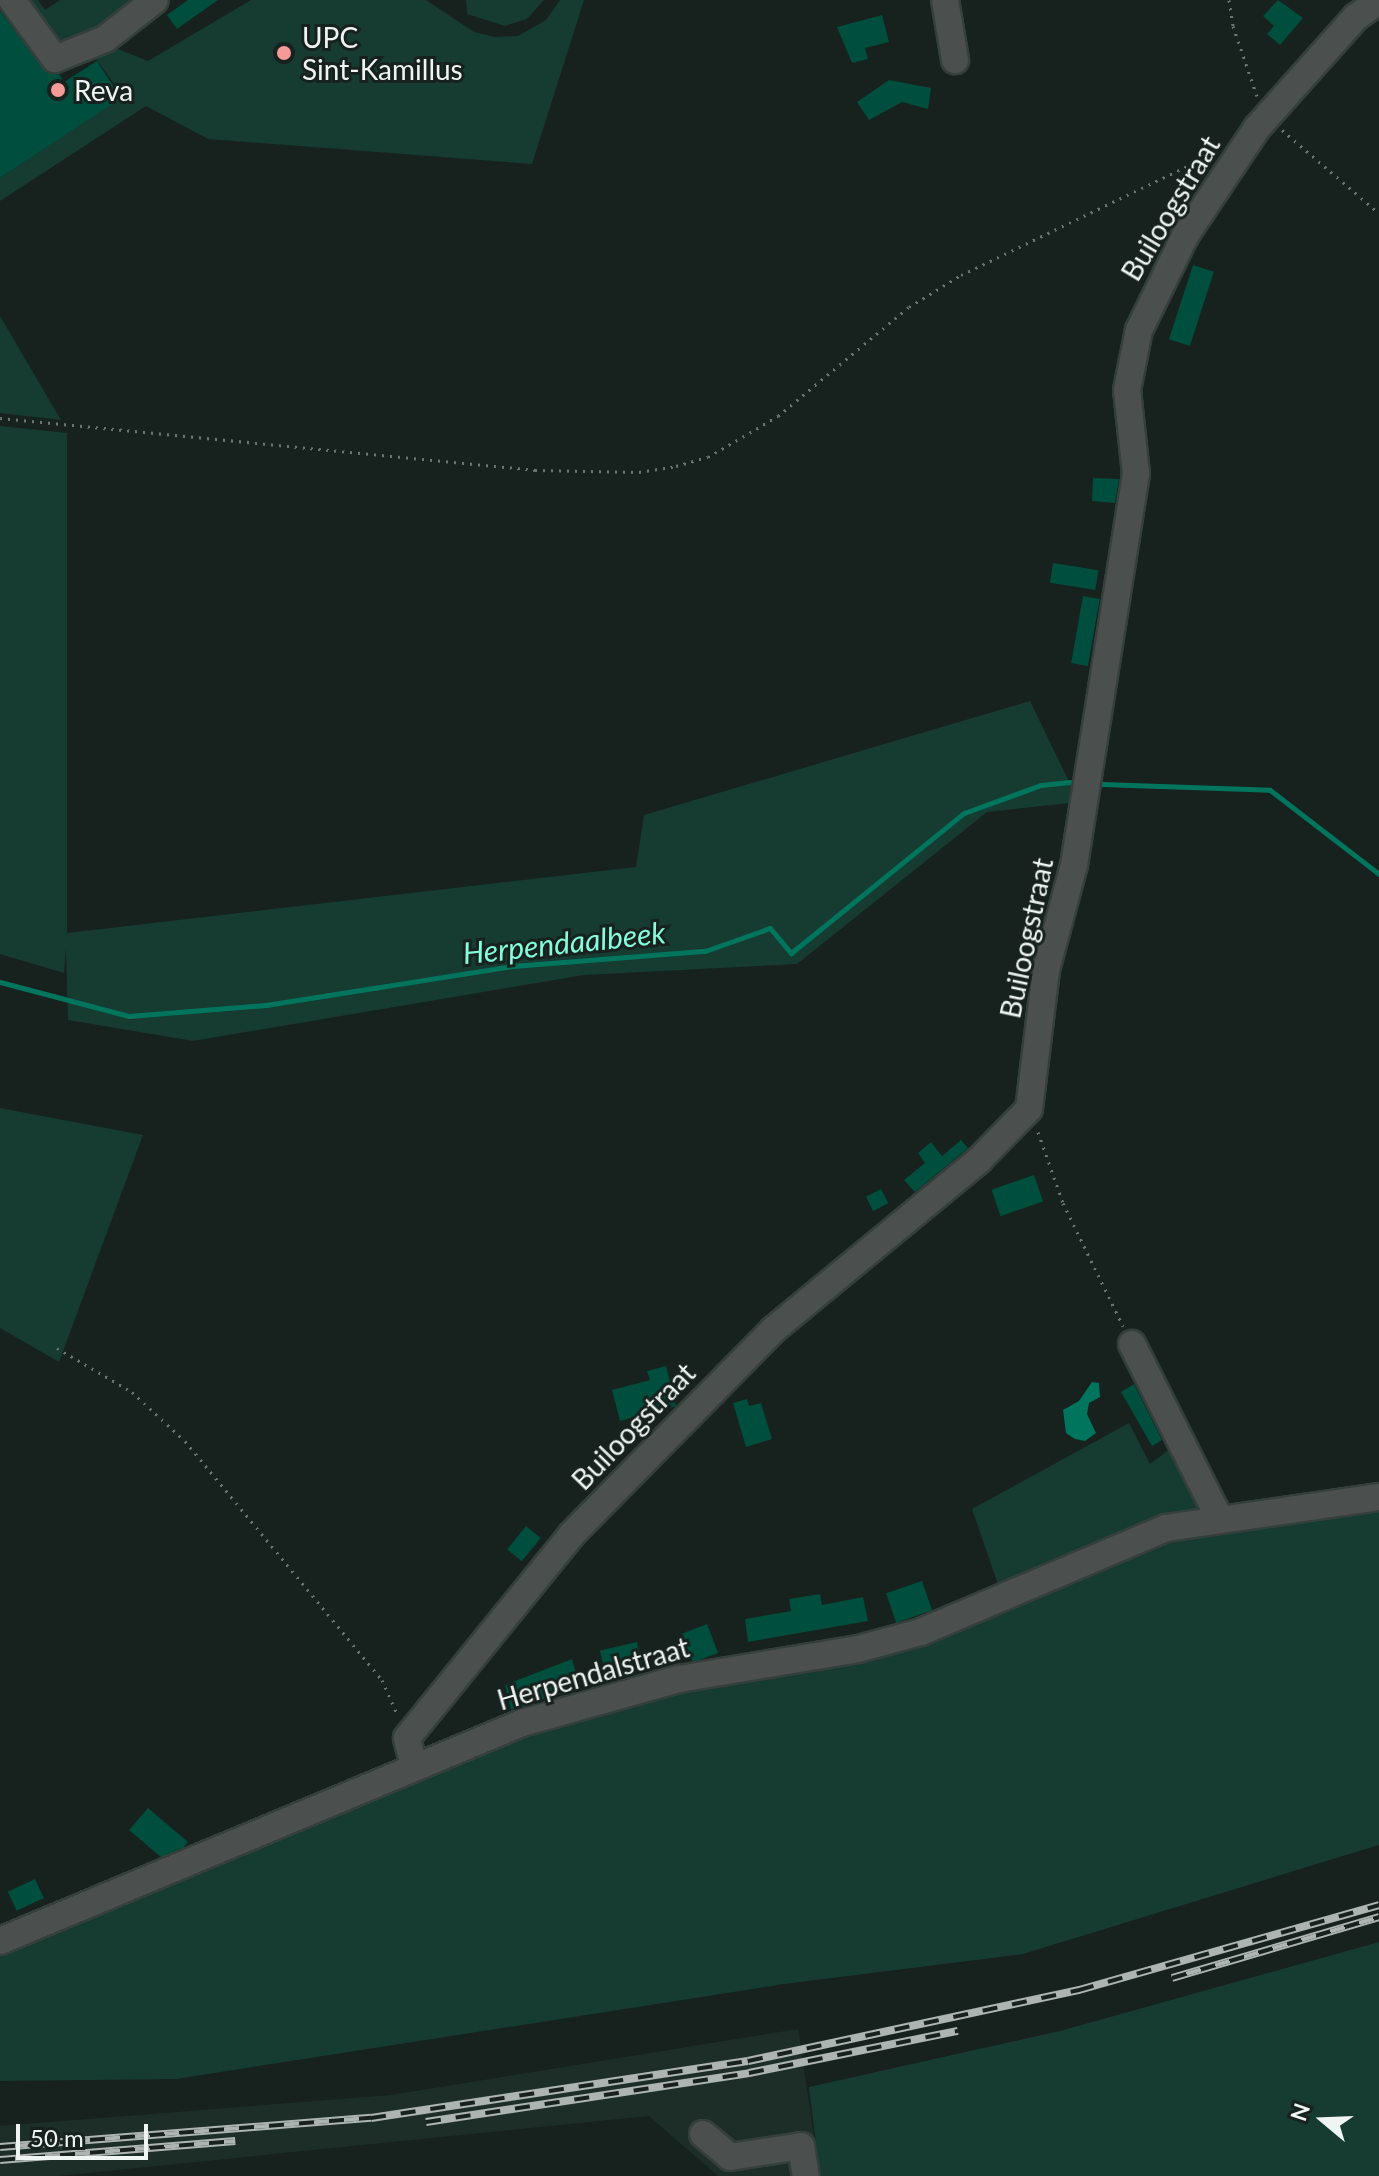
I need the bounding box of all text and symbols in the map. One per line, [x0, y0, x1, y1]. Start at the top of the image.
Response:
place label: UPC Sint-Kamillus [302, 20, 463, 86]
marker: UPC Sint-Kamillus [273, 42, 295, 64]
place label: Reva [74, 73, 133, 107]
marker: Reva [49, 81, 67, 99]
street label: Builoogstraat [1114, 130, 1226, 286]
street label: Builoogstraat [993, 855, 1059, 1021]
water label: Herpendaalbeek [461, 913, 667, 971]
street label: Builoogstraat [564, 1356, 702, 1496]
street label: Herpendalstraat [493, 1630, 693, 1716]
north arrow [1283, 2080, 1363, 2160]
text: N [1284, 2100, 1315, 2124]
scale bar [20, 2108, 152, 2158]
text: 50 m [30, 2123, 84, 2152]

